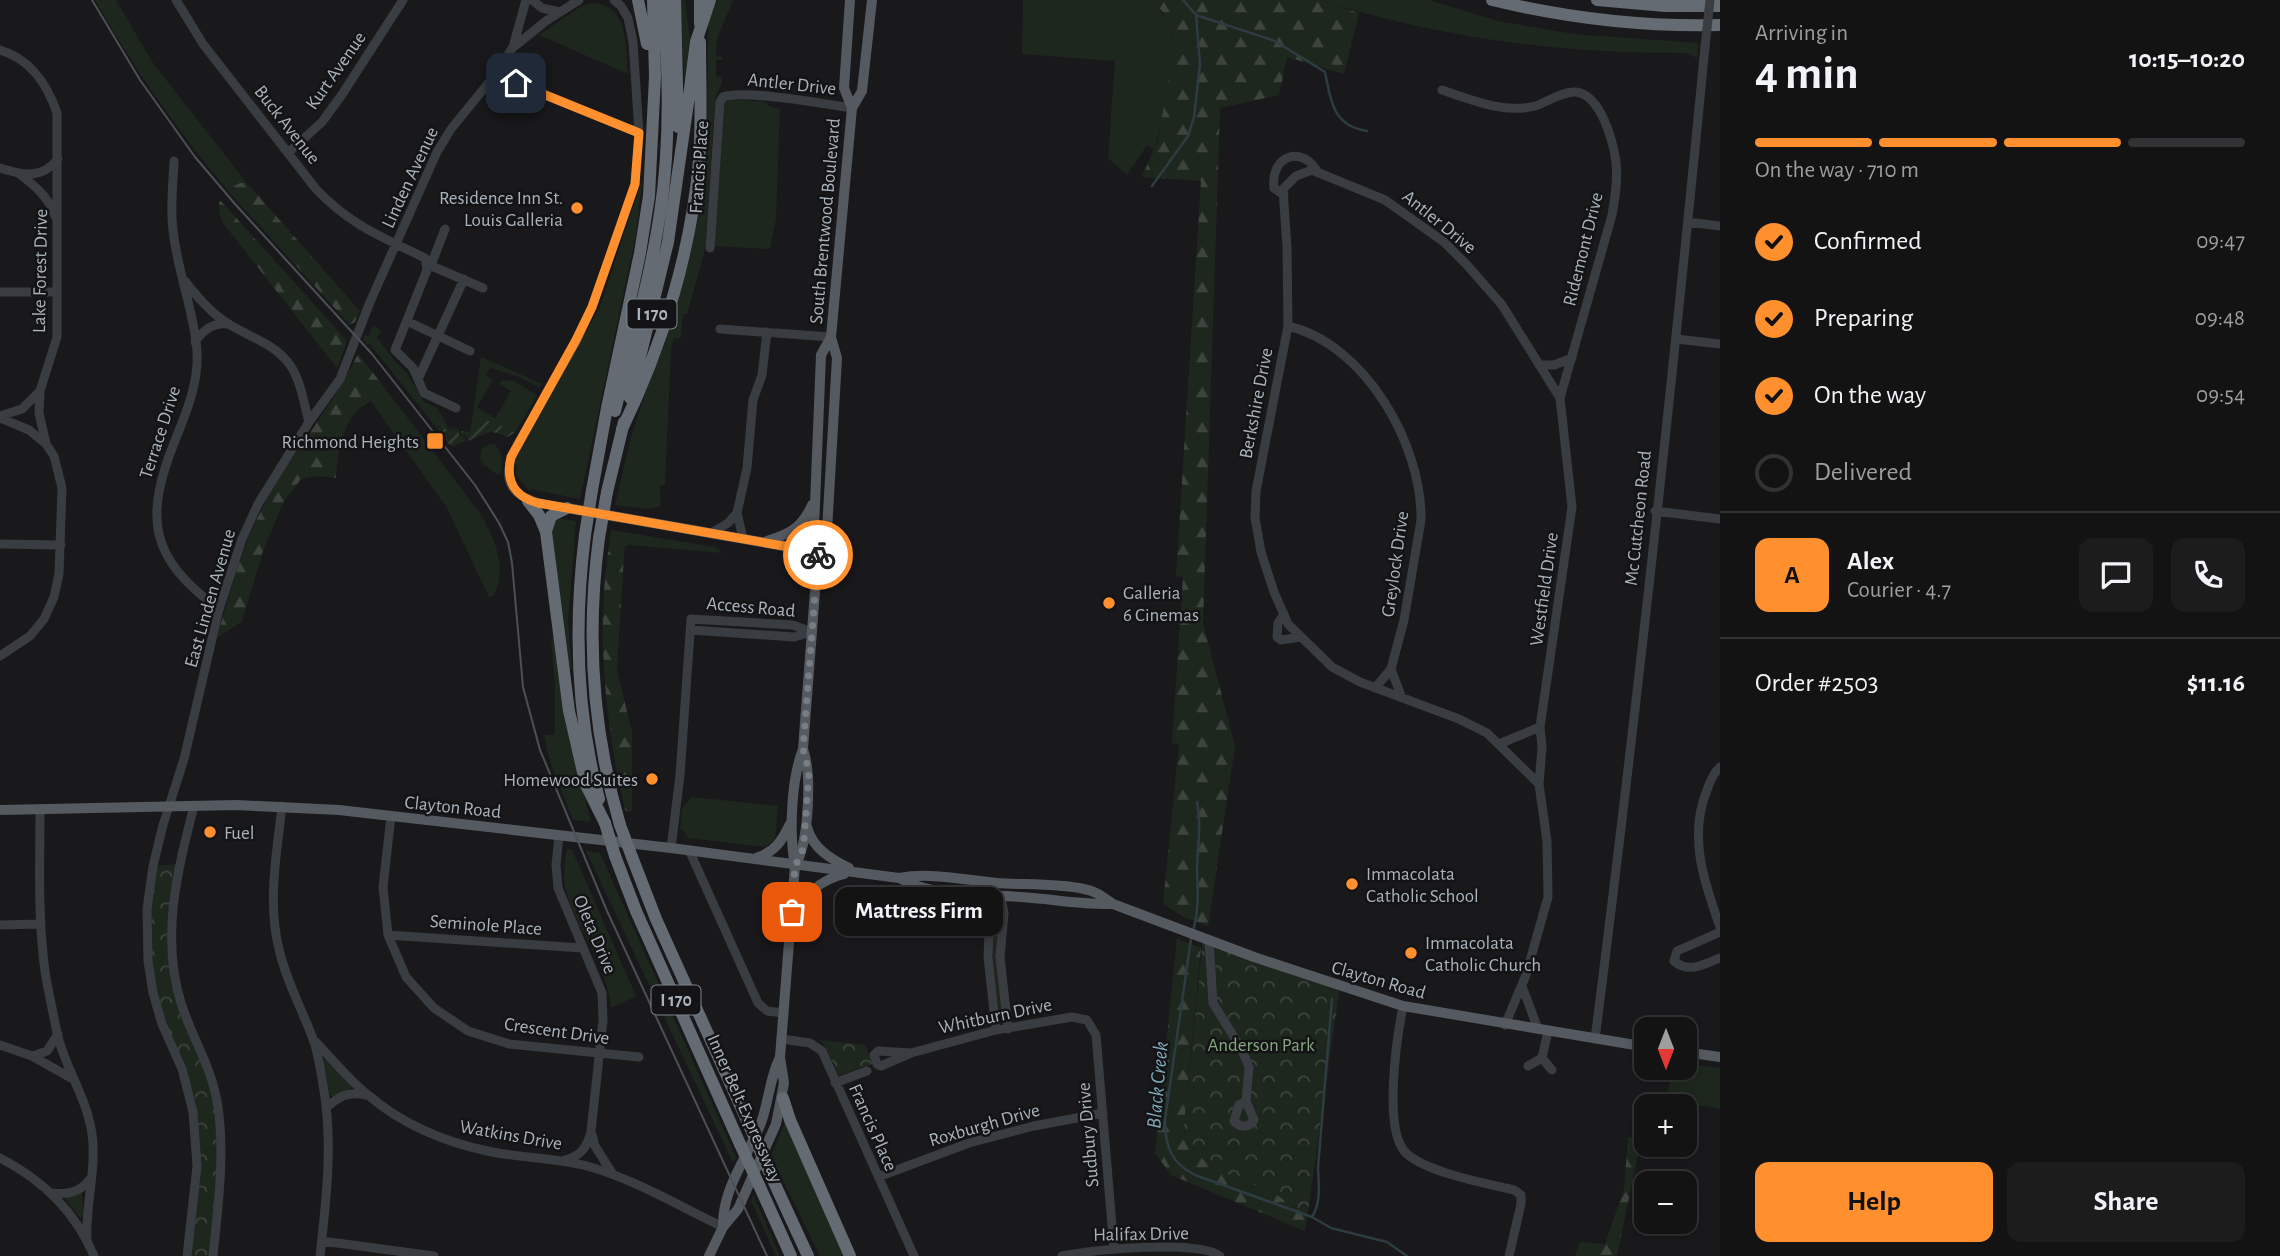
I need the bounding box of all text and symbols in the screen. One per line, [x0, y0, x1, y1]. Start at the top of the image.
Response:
text: Arriving in [1755, 22, 1848, 45]
street label: Kurt Avenue [303, 28, 370, 113]
text: 10:15–10:20 [2129, 46, 2245, 72]
text: 4 min [1755, 51, 1859, 97]
pin [486, 53, 546, 113]
icon: home [497, 64, 535, 102]
street label: Antler Drive [747, 70, 837, 99]
street label: Buck Avenue [250, 82, 323, 168]
street label: South Brentwood Boulevard [807, 117, 844, 325]
street label: Francis Place [687, 120, 712, 214]
street label: Linden Avenue [379, 124, 442, 231]
text: On the way · 710 m [1755, 159, 1919, 182]
street label: Antler Drive [1399, 187, 1480, 258]
place label: Residence Inn St. Louis Galleria [439, 189, 563, 230]
street label: Ridemont Drive [1560, 190, 1607, 308]
marker: Residence Inn St. Louis Galleria [569, 200, 585, 216]
street label: Lake Forest Drive [30, 209, 51, 333]
icon: check [1755, 223, 1793, 261]
text: Confirmed [1814, 228, 1922, 254]
text: 09:47 [2196, 230, 2245, 253]
road number: I 170 [628, 300, 676, 328]
icon: check [1755, 300, 1793, 338]
text: Preparing [1814, 305, 1913, 331]
text: 09:48 [2195, 307, 2245, 330]
street label: Berkshire Drive [1236, 346, 1277, 460]
icon: check [1755, 377, 1793, 415]
text: On the way [1814, 382, 1926, 408]
street label: Terrace Drive [136, 384, 184, 481]
text: 09:54 [2196, 384, 2245, 407]
marker: Richmond Heights [425, 431, 445, 451]
place label: Richmond Heights [282, 433, 419, 452]
street label: Mc Cutcheon Road [1622, 449, 1655, 587]
text: Delivered [1814, 459, 1912, 485]
street label: Greylock Drive [1379, 510, 1412, 618]
courier [783, 520, 853, 590]
street label: East Linden Avenue [182, 527, 239, 670]
street label: Westfield Drive [1527, 531, 1562, 647]
icon: bike [799, 536, 837, 574]
button: chat [2079, 538, 2153, 612]
button: phone [2171, 538, 2245, 612]
text: Alex [1847, 548, 1894, 574]
text: A [1784, 562, 1800, 588]
text: Courier · 4.7 [1847, 579, 1951, 602]
place label: Galleria 6 Cinemas [1123, 584, 1199, 625]
street label: Access Road [706, 594, 796, 621]
marker: Galleria 6 Cinemas [1101, 595, 1117, 611]
text: Order #2503 [1755, 670, 1879, 696]
text: $11.16 [2187, 670, 2245, 696]
place label: Homewood Suites [503, 771, 638, 790]
marker: Homewood Suites [644, 771, 660, 787]
street label: Clayton Road [404, 793, 502, 822]
marker: Fuel [202, 824, 218, 840]
place label: Fuel [224, 824, 254, 843]
place label: Immacolata Catholic School [1366, 865, 1479, 906]
marker: Immacolata Catholic School [1344, 876, 1360, 892]
pin [762, 882, 822, 942]
callout: Mattress Firm [834, 888, 1002, 936]
street label: Oleta Drive [570, 893, 620, 977]
icon: bag [773, 893, 811, 931]
text: Mattress Firm [855, 900, 983, 923]
street label: Seminole Place [429, 912, 543, 939]
place label: Immacolata Catholic Church [1425, 934, 1541, 975]
marker: Immacolata Catholic Church [1403, 945, 1419, 961]
street label: Clayton Road [1329, 958, 1428, 1003]
road number: I 170 [652, 986, 700, 1015]
street label: Whitburn Drive [937, 995, 1054, 1038]
street label: Crescent Drive [503, 1015, 611, 1048]
north arrow [1634, 1017, 1698, 1080]
map controls [1634, 1017, 1697, 1234]
street label: Inner Belt Expressway [703, 1032, 786, 1186]
park label: Anderson Park [1207, 1036, 1315, 1055]
water label: Black Creek [1143, 1040, 1172, 1130]
street label: Francis Place [845, 1081, 900, 1174]
street label: Sudbury Drive [1074, 1082, 1103, 1188]
button: + [1634, 1094, 1697, 1157]
street label: Roxburgh Drive [927, 1101, 1042, 1150]
street label: Watkins Drive [458, 1117, 563, 1154]
button: Help [1755, 1162, 1993, 1242]
button: Share [2007, 1162, 2245, 1242]
button: − [1634, 1171, 1697, 1234]
street label: Halifax Drive [1093, 1224, 1189, 1245]

